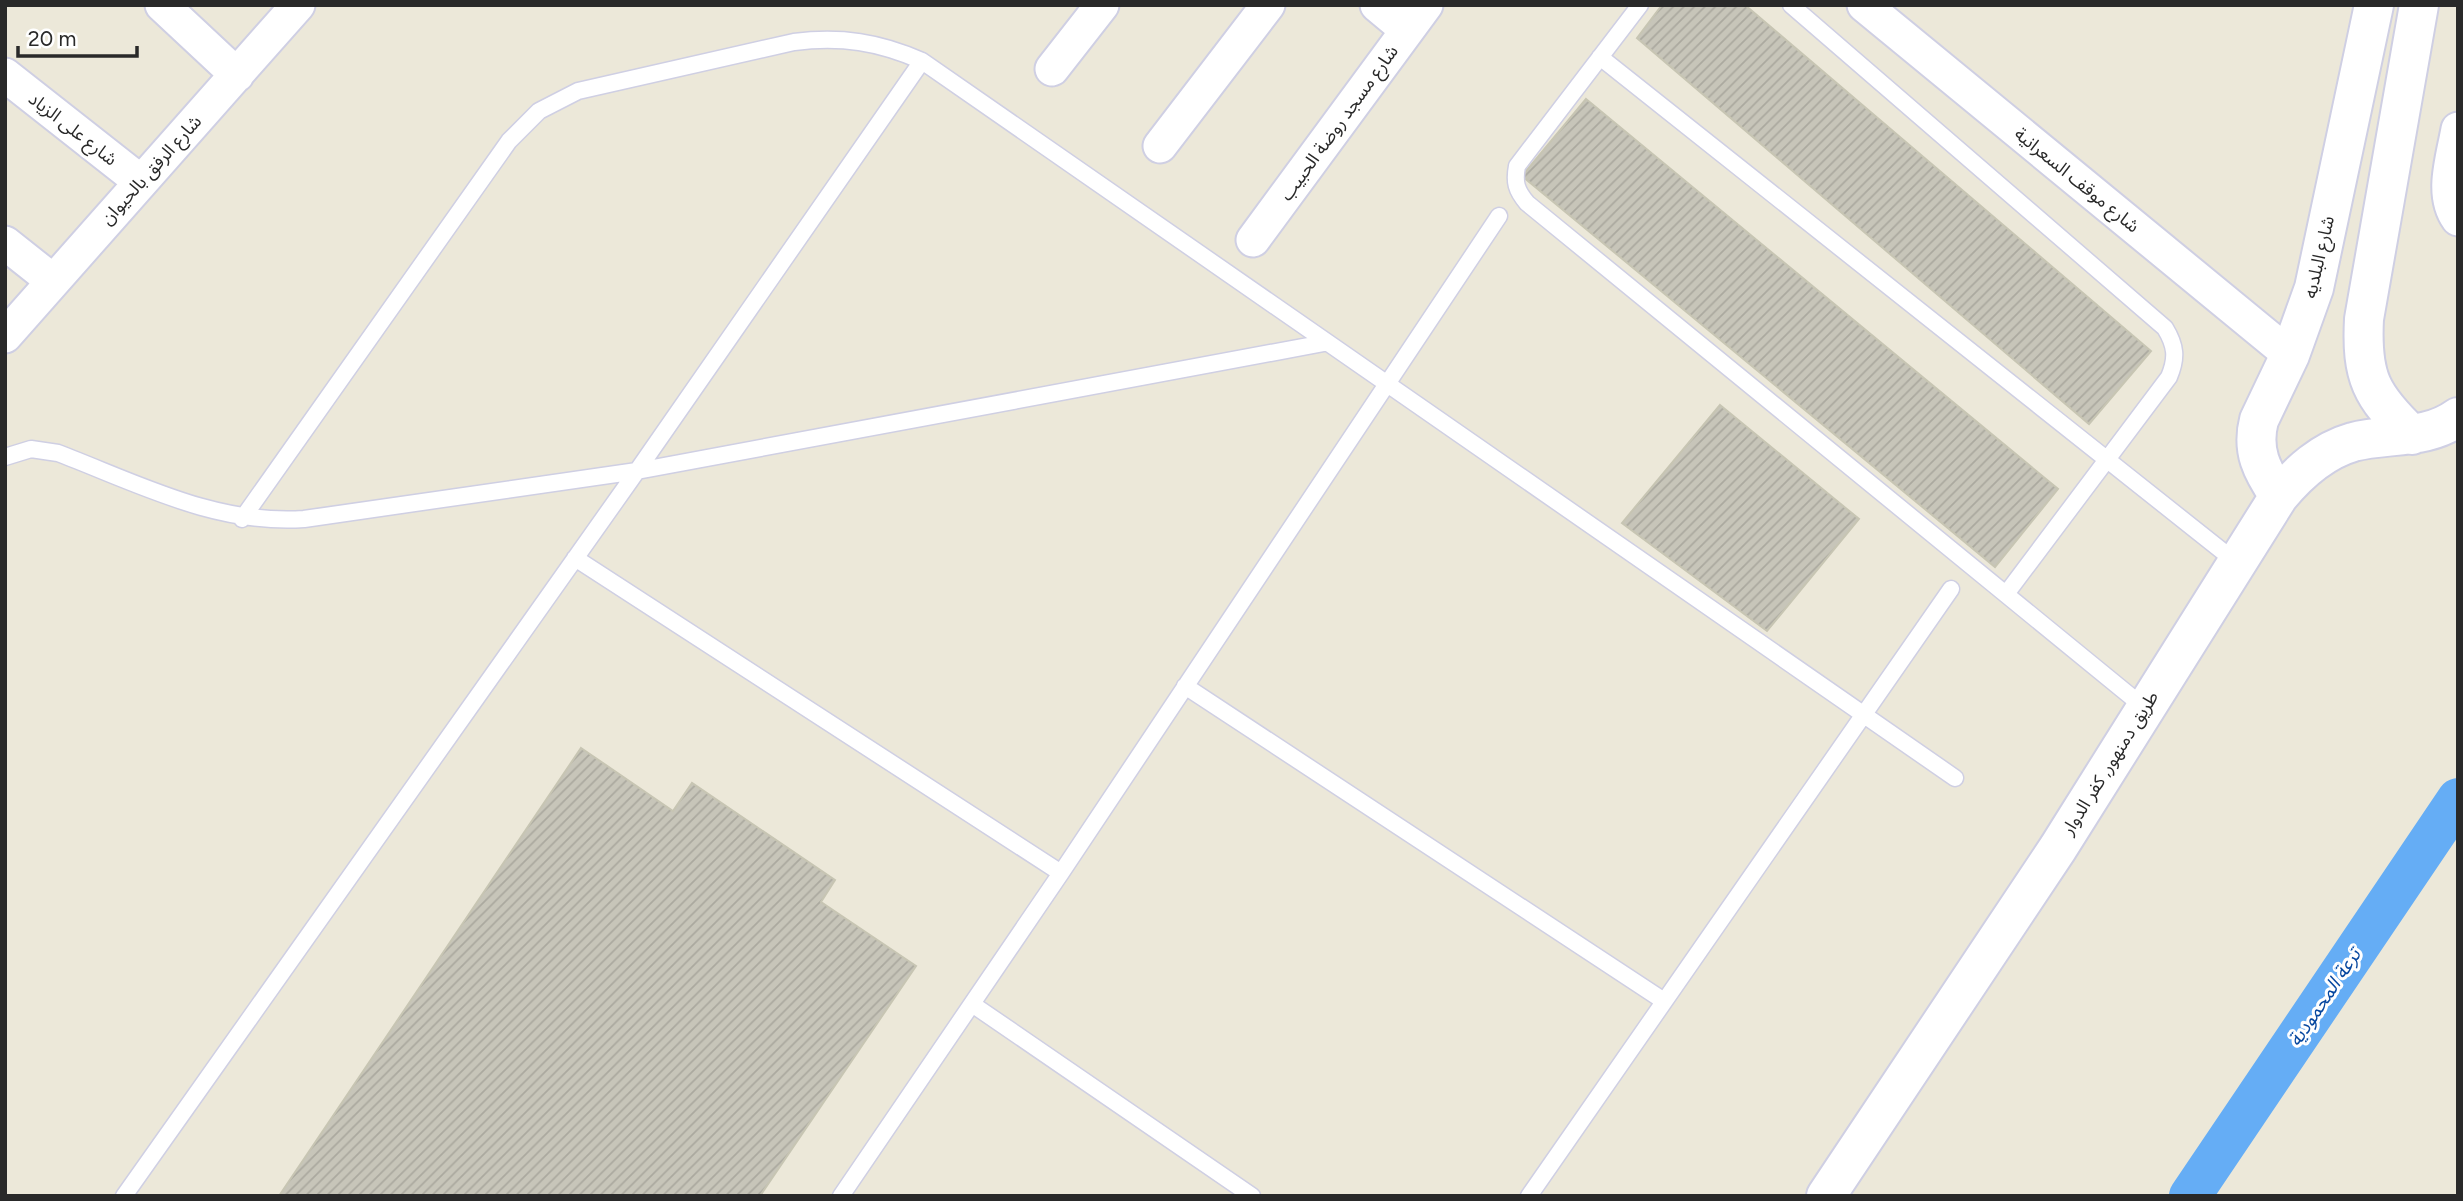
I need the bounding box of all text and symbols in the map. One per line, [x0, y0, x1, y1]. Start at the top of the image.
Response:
scale bar [18, 14, 136, 58]
text: 20 m [28, 26, 76, 51]
street label: شارع مسجد روضة الحبيب [1275, 41, 1405, 207]
street label: شارع على الزياد [22, 88, 122, 173]
street label: شارع الرفق بالحيوان [96, 111, 208, 231]
street label: شارع موقف السعرانية [2008, 123, 2144, 240]
street label: شارع البلديه [2299, 214, 2342, 301]
street label: طريق دمنهور, كفر الدوار [2056, 687, 2163, 840]
water label: ترعة المحمودية [2283, 942, 2367, 1050]

